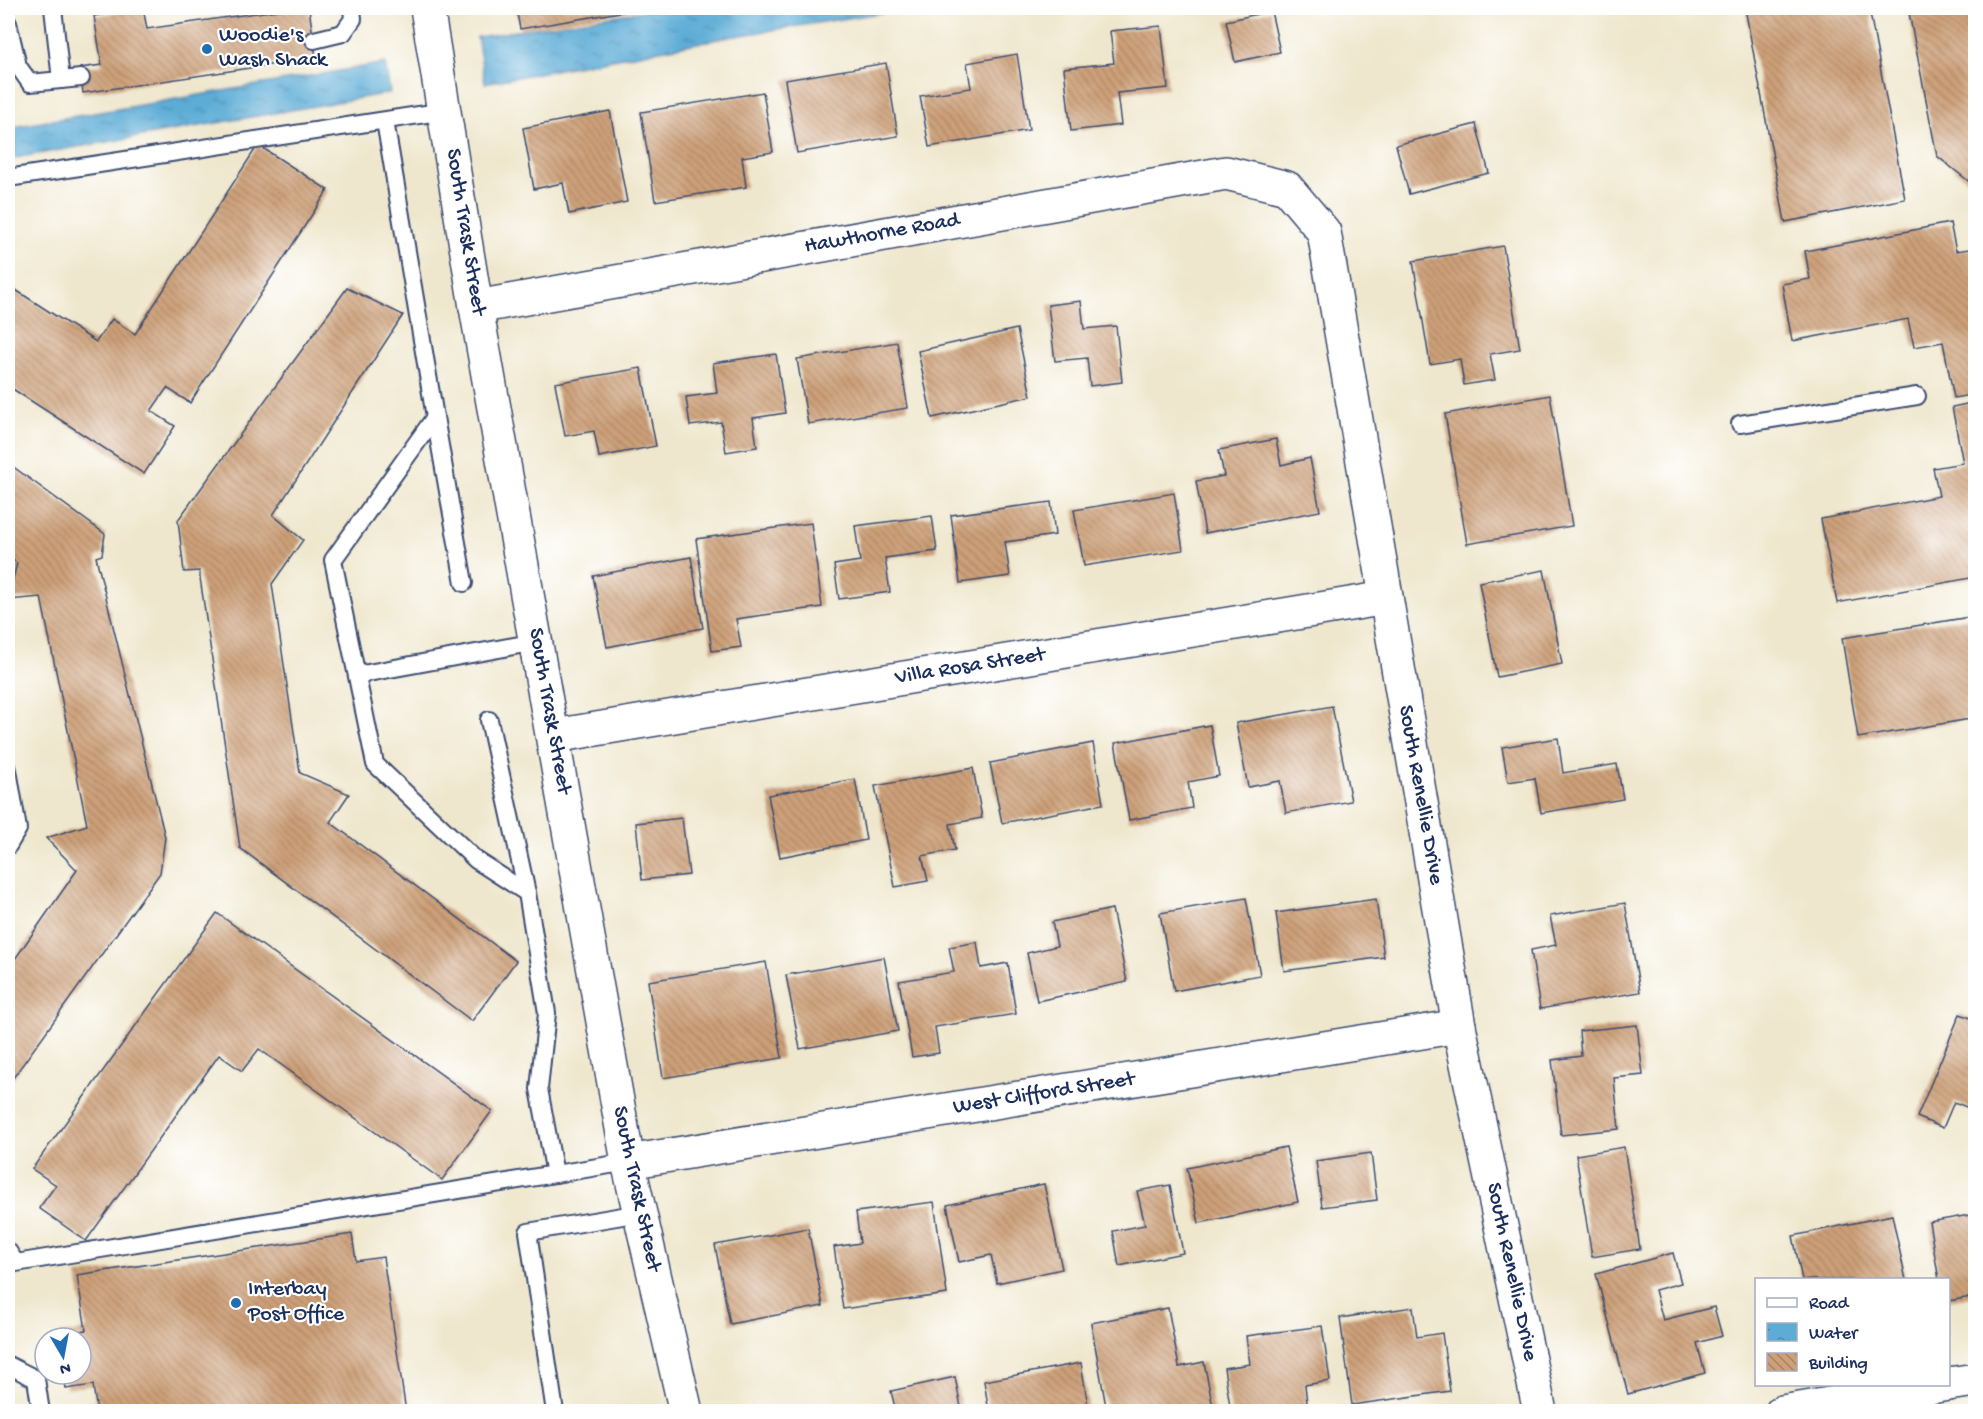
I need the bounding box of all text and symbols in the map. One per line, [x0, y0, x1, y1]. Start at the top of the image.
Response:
place label: Woodie's Wash Shack [219, 23, 329, 74]
marker: Woodie's Wash Shack [200, 42, 214, 56]
street label: South Trask Street [439, 147, 491, 319]
street label: Hawthorne Road [802, 207, 964, 260]
street label: South Trask Street [522, 626, 577, 798]
street label: Villa Rosa Street [892, 642, 1049, 692]
street label: South Renellie Drive [1391, 703, 1449, 887]
street label: West Clifford Street [951, 1067, 1139, 1121]
street label: South Trask Street [606, 1104, 667, 1276]
street label: South Renellie Drive [1479, 1180, 1543, 1364]
place label: Interbay Post Office [247, 1277, 345, 1328]
legend [1755, 1278, 1950, 1386]
text: Road [1809, 1294, 1850, 1315]
marker: Interbay Post Office [229, 1296, 243, 1310]
text: Water [1809, 1324, 1859, 1345]
north arrow [33, 1326, 93, 1386]
text: Building [1808, 1354, 1868, 1375]
text: N [58, 1357, 72, 1378]

